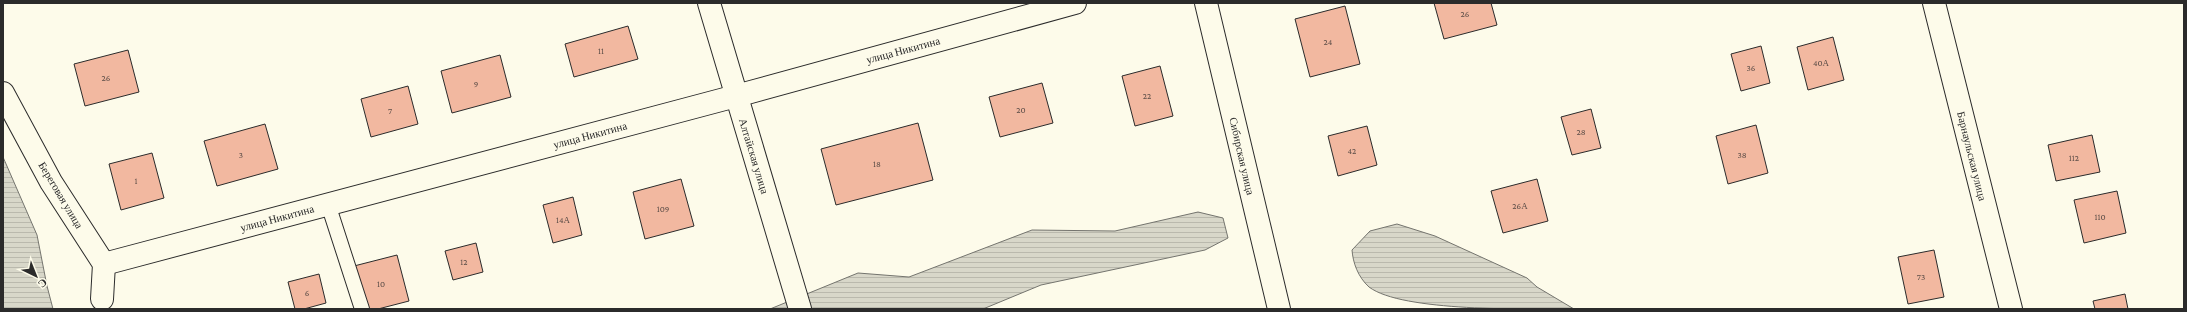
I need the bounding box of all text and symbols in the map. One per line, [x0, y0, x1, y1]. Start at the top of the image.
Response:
house number: 26 [1461, 9, 1470, 19]
street label: улица Никитина [865, 34, 941, 66]
house number: 24 [1324, 37, 1333, 47]
house number: 11 [598, 46, 604, 56]
house number: 40А [1813, 58, 1830, 68]
house number: 36 [1747, 63, 1756, 73]
house number: 26 [102, 73, 111, 83]
house number: 9 [474, 79, 479, 89]
house number: 22 [1143, 91, 1151, 101]
house number: 20 [1016, 105, 1026, 115]
house number: 7 [388, 106, 392, 116]
street label: Барнаульская улица [1955, 110, 1989, 202]
street label: Сибирская улица [1227, 116, 1257, 196]
street label: Алтайская улица [737, 117, 771, 195]
street label: улица Никитина [552, 119, 628, 151]
house number: 28 [1576, 127, 1586, 137]
house number: 42 [1348, 146, 1356, 156]
house number: 3 [239, 150, 243, 160]
house number: 38 [1737, 150, 1747, 160]
house number: 112 [2069, 153, 2079, 163]
house number: 18 [873, 159, 881, 169]
street label: Береговая улица [36, 160, 86, 231]
house number: 1 [135, 176, 138, 186]
house number: 26А [1512, 201, 1528, 211]
street label: улица Никитина [239, 202, 315, 234]
house number: 109 [657, 204, 670, 214]
house number: 110 [2094, 212, 2106, 222]
house number: 14А [556, 215, 571, 225]
north arrow [16, 256, 56, 296]
house number: 12 [460, 257, 468, 267]
house number: 73 [1917, 272, 1925, 282]
text: С [36, 276, 50, 290]
house number: 10 [377, 279, 385, 289]
house number: 6 [305, 288, 310, 298]

